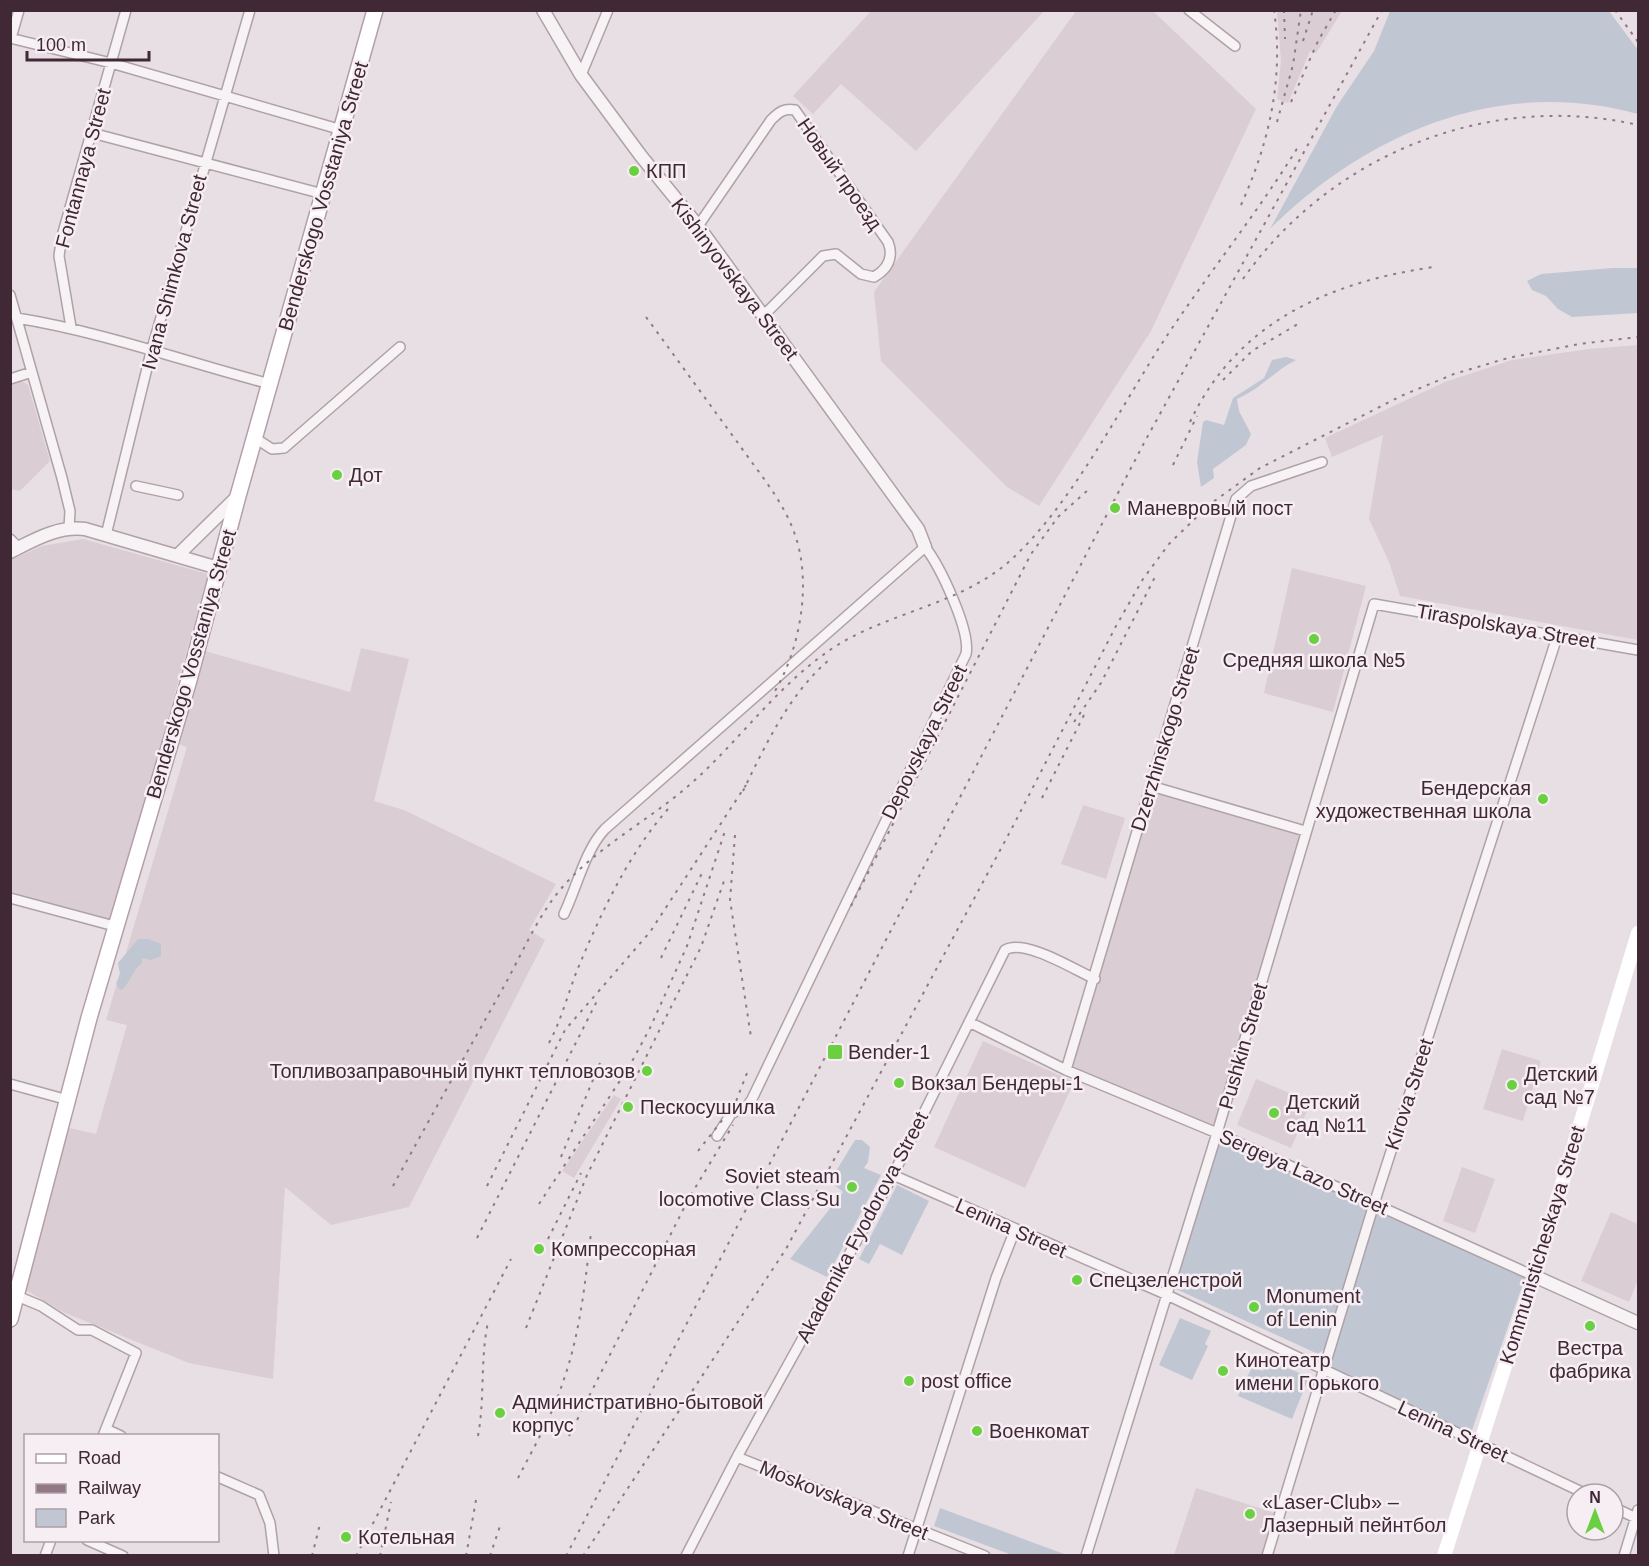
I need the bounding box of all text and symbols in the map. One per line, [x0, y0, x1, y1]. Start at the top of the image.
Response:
scale bar [27, 24, 148, 62]
text: 100 m [36, 35, 86, 55]
street label: Benderskogo Vosstaniya Street [274, 58, 372, 333]
street label: Fontannaya Street [51, 85, 115, 250]
street label: Новый проезд [793, 114, 887, 234]
place label: КПП [646, 160, 686, 182]
marker: КПП [627, 164, 641, 178]
street label: Ivana Shimkova Street [137, 172, 211, 372]
street label: Kishinyovskaya Street [667, 194, 803, 365]
place label: Дот [349, 464, 383, 486]
marker: Дот [330, 468, 344, 482]
place label: Маневровый пост [1127, 497, 1293, 519]
marker: Маневровый пост [1108, 501, 1122, 515]
street label: Benderskogo Vosstaniya Street [142, 526, 240, 801]
street label: Tiraspolskaya Street [1415, 599, 1598, 653]
marker: Средняя школа №5 [1307, 632, 1321, 646]
street label: Dzerzhinskogo Street [1127, 644, 1204, 834]
place label: Средняя школа №5 [1223, 649, 1405, 671]
street label: Depovskaya Street [877, 661, 971, 823]
place label: Бендерская художественная школа [1316, 777, 1532, 822]
marker: Бендерская художественная школа [1536, 792, 1550, 806]
street label: Pushkin Street [1214, 980, 1272, 1112]
street label: Kirova Street [1381, 1035, 1437, 1152]
place label: Bender-1 [848, 1041, 930, 1063]
marker: Bender-1 [826, 1043, 844, 1061]
place label: Топливозаправочный пункт тепловозов [270, 1060, 635, 1082]
place label: Детский сад №7 [1524, 1063, 1598, 1108]
marker: Топливозаправочный пункт тепловозов [640, 1064, 654, 1078]
place label: Вокзал Бендеры-1 [911, 1072, 1083, 1094]
marker: Вокзал Бендеры-1 [892, 1076, 906, 1090]
marker: Детский сад №7 [1505, 1078, 1519, 1092]
place label: Детский сад №11 [1286, 1091, 1367, 1136]
place label: Пескосушилка [640, 1096, 776, 1118]
marker: Пескосушилка [621, 1100, 635, 1114]
marker: Детский сад №11 [1267, 1106, 1281, 1120]
street label: Akademika Fyodorova Street [792, 1108, 932, 1346]
street label: Kommunisticheskaya Street [1495, 1123, 1589, 1367]
street label: Sergeya Lazo Street [1216, 1125, 1392, 1219]
place label: Soviet steam locomotive Class Su [659, 1165, 840, 1210]
marker: Soviet steam locomotive Class Su [845, 1180, 859, 1194]
street label: Lenina Street [952, 1194, 1070, 1262]
place label: Компрессорная [551, 1238, 696, 1260]
marker: Компрессорная [532, 1242, 546, 1256]
place label: Спецзеленстрой [1089, 1269, 1242, 1291]
marker: Спецзеленстрой [1070, 1273, 1084, 1287]
place label: Monument of Lenin [1266, 1285, 1361, 1330]
marker: Monument of Lenin [1247, 1300, 1261, 1314]
marker: Вестра фабрика [1583, 1319, 1597, 1333]
place label: Вестра фабрика [1549, 1337, 1632, 1382]
place label: Кинотеатр имени Горького [1235, 1349, 1379, 1394]
marker: Кинотеатр имени Горького [1216, 1364, 1230, 1378]
place label: post office [921, 1370, 1012, 1392]
marker: post office [902, 1374, 916, 1388]
place label: Административно-бытовой корпус [512, 1391, 763, 1436]
street label: Lenina Street [1394, 1396, 1512, 1466]
marker: Административно-бытовой корпус [493, 1406, 507, 1420]
place label: Военкомат [989, 1420, 1089, 1442]
marker: Военкомат [970, 1424, 984, 1438]
legend [24, 1434, 219, 1542]
text: Road [78, 1448, 121, 1468]
street label: Moskovskaya Street [756, 1456, 932, 1544]
text: Railway [78, 1478, 141, 1498]
north arrow [1565, 1482, 1625, 1542]
text: N [1589, 1489, 1601, 1506]
place label: «Laser-Club» – Лазерный пейнтбол [1262, 1491, 1447, 1536]
marker: «Laser-Club» – Лазерный пейнтбол [1243, 1507, 1257, 1521]
text: Park [78, 1508, 116, 1528]
place label: Котельная [358, 1526, 455, 1548]
marker: Котельная [339, 1530, 353, 1544]

